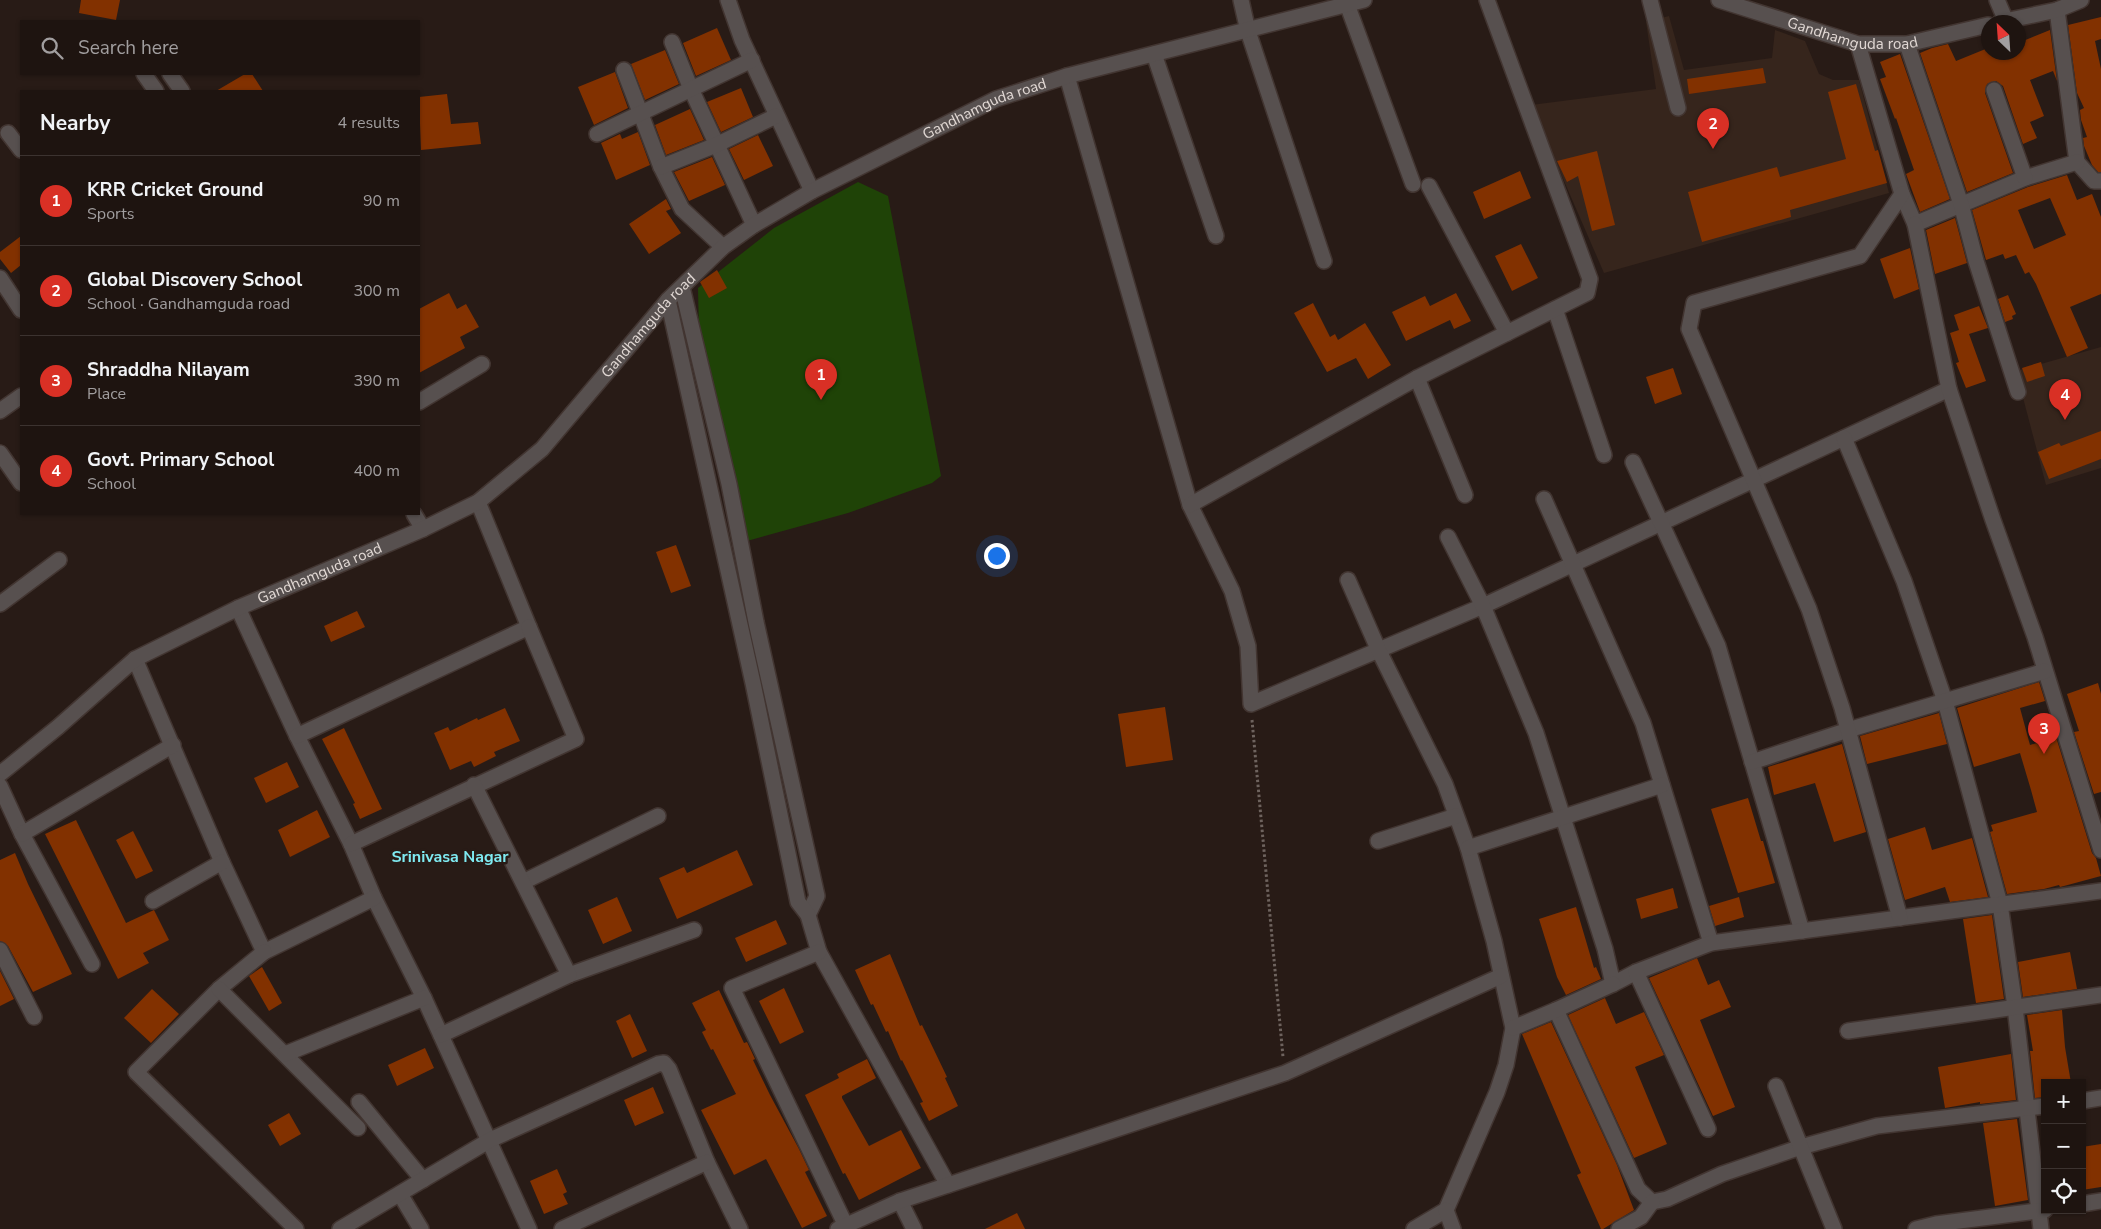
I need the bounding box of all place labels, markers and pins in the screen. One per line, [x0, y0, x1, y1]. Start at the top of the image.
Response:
pin: 2 [1697, 108, 1729, 149]
pin: 1 [805, 359, 837, 400]
pin: 4 [2049, 379, 2081, 420]
pin: 3 [2028, 713, 2060, 754]

